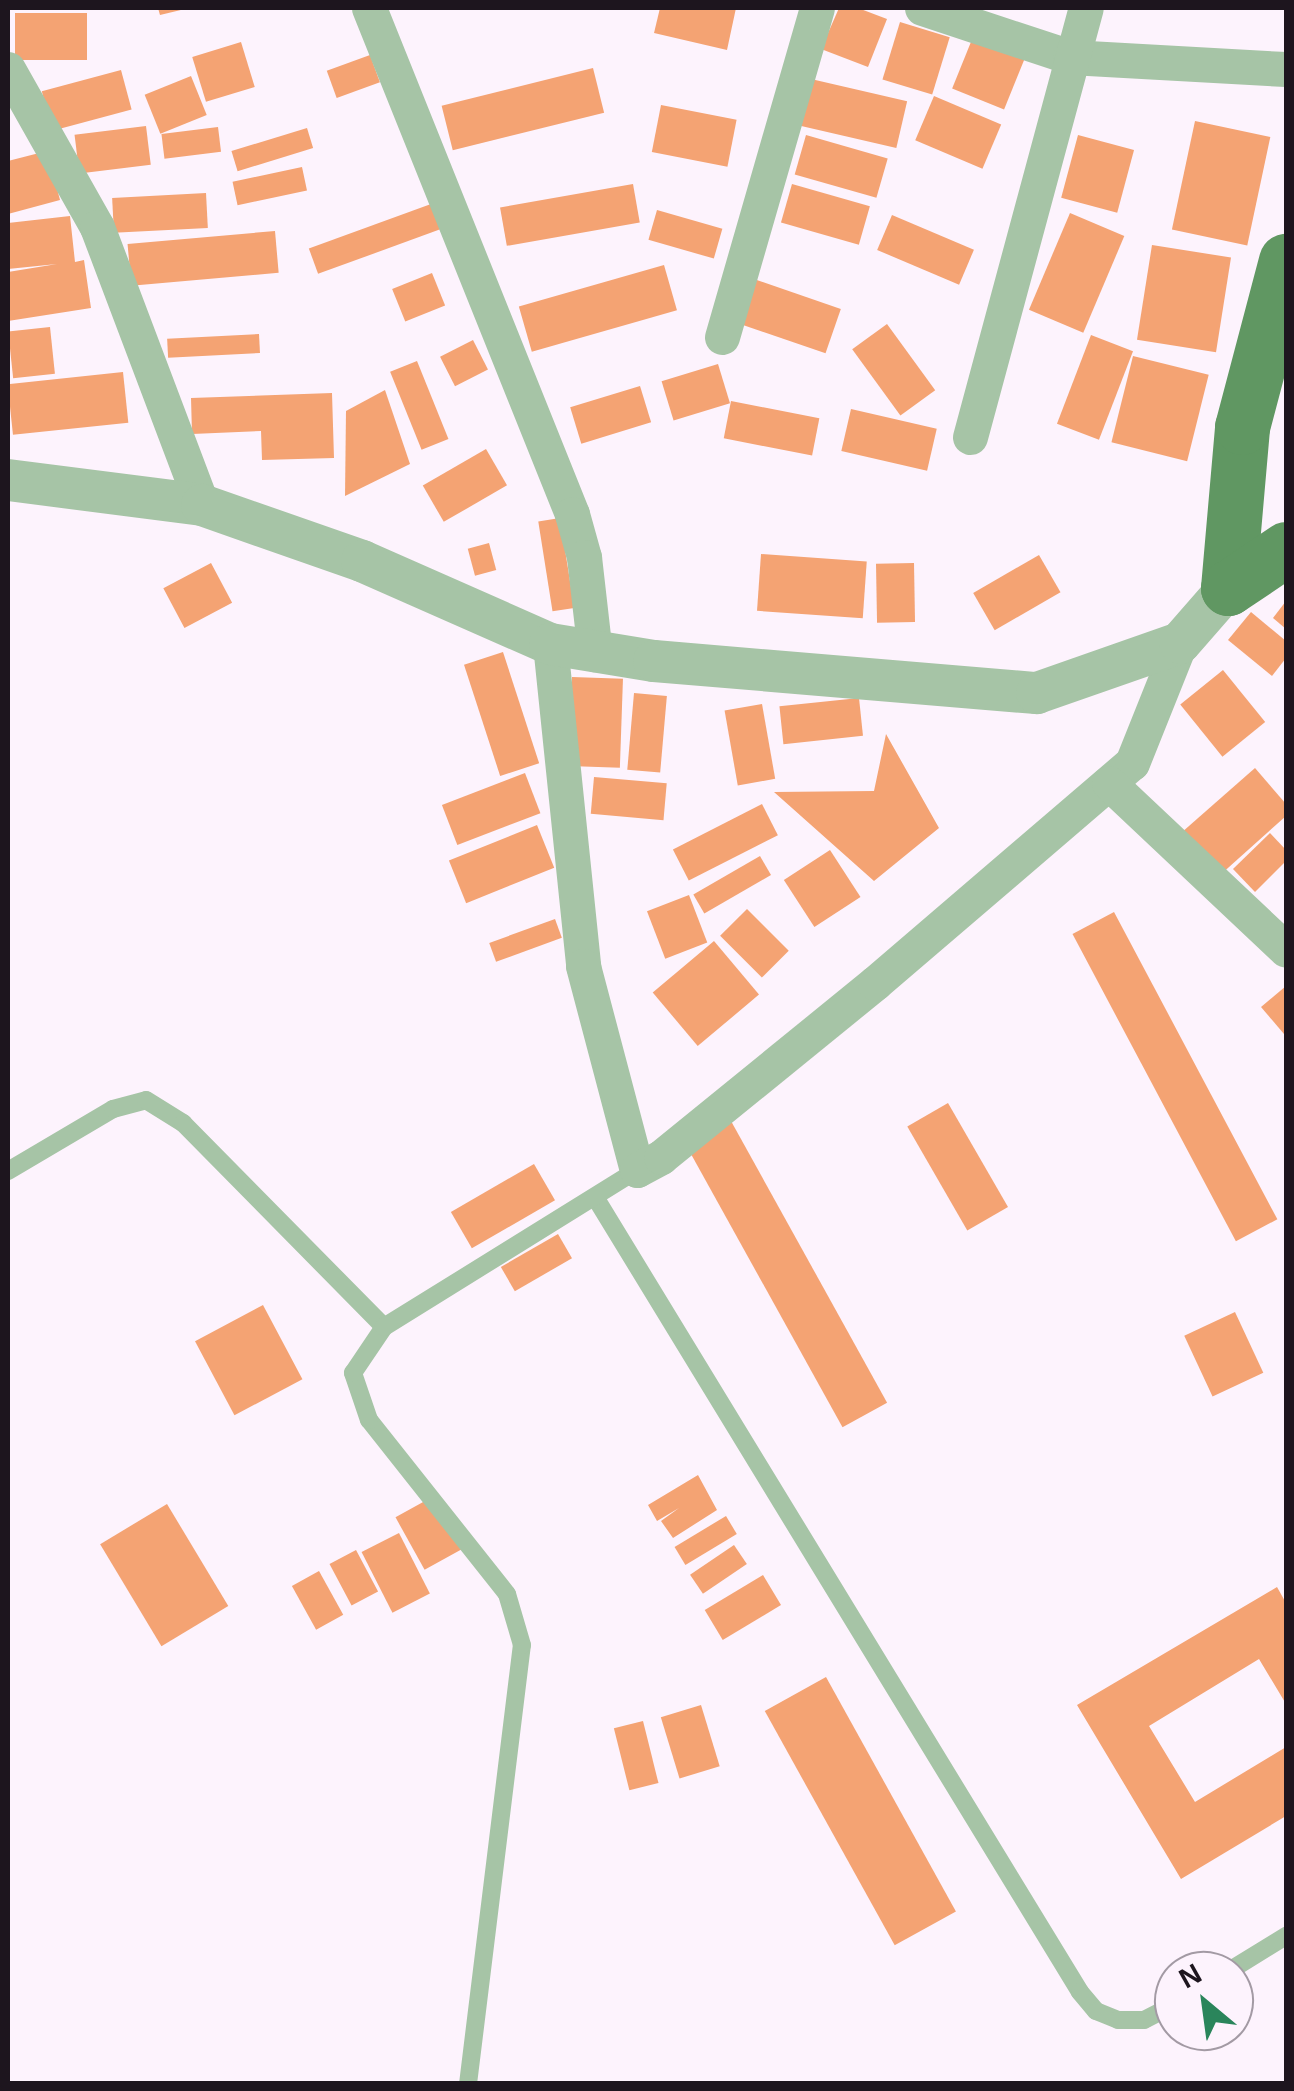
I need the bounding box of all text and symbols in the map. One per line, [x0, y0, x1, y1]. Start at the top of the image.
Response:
north arrow [1154, 1951, 1254, 2051]
text: N [1174, 1958, 1207, 1995]

